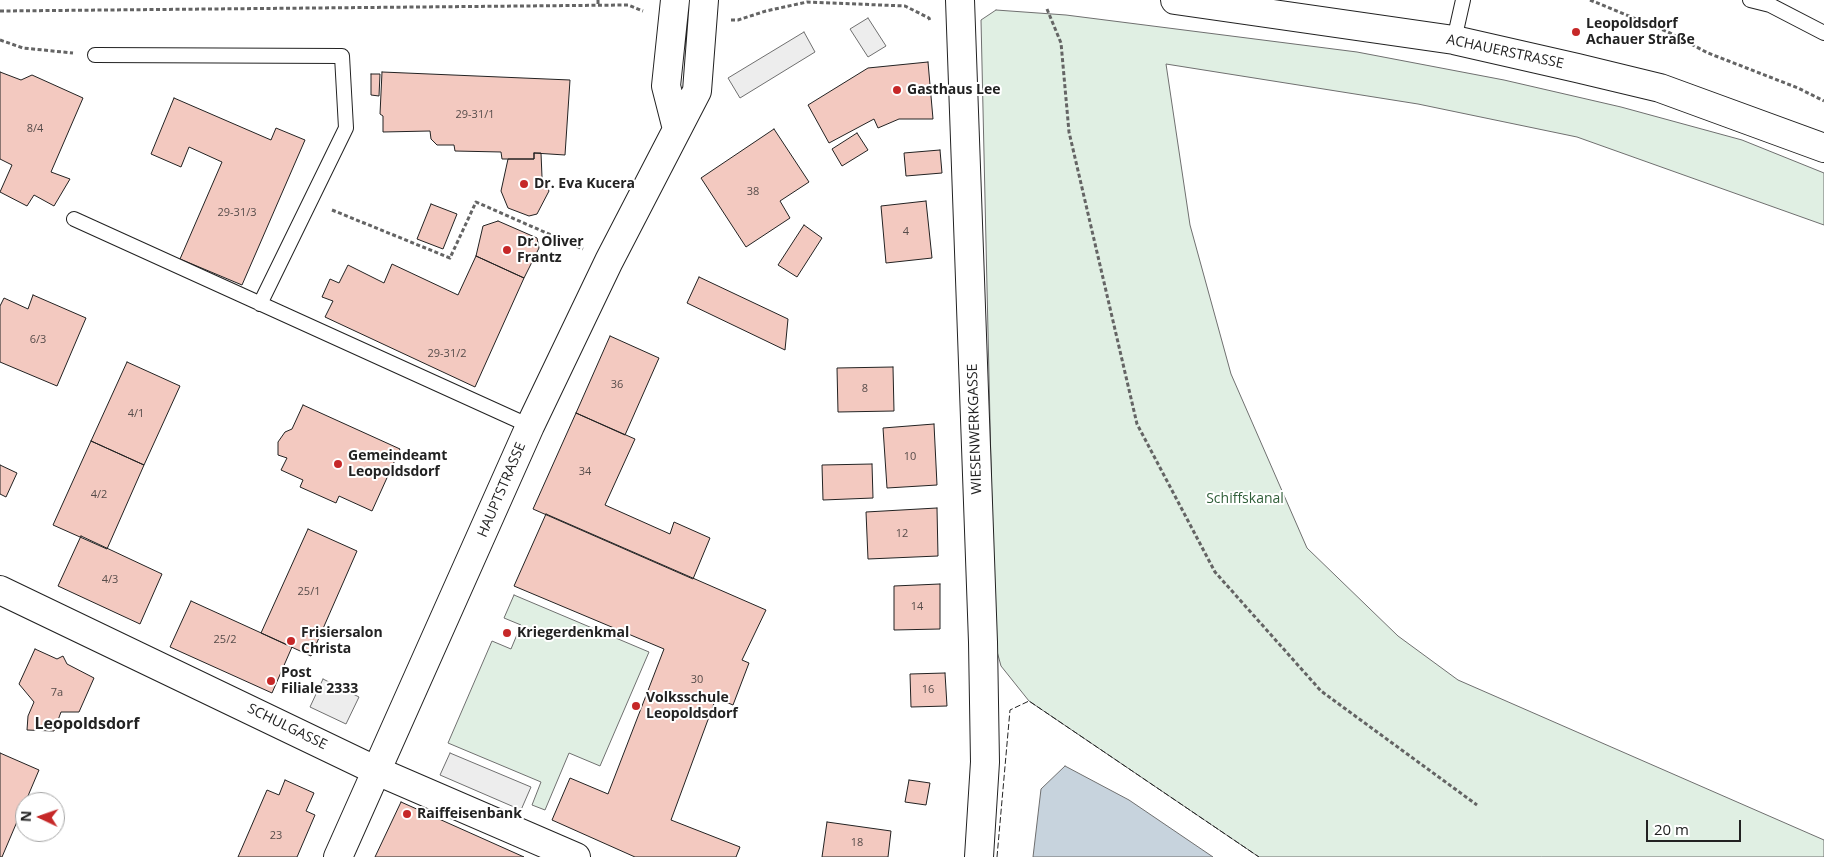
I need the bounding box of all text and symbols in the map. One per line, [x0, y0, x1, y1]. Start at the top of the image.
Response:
place label: Leopoldsdorf Achauer Straße [1586, 16, 1695, 48]
marker: Leopoldsdorf Achauer Straße [1570, 26, 1582, 38]
street label: ACHAUERSTRASSE [1445, 31, 1565, 73]
place label: Gasthaus Lee [907, 82, 1001, 98]
marker: Gasthaus Lee [891, 84, 903, 96]
house number: 29-31/1 [455, 108, 495, 122]
house number: 8/4 [27, 122, 43, 136]
place label: Dr. Eva Kucera [534, 176, 635, 192]
marker: Dr. Eva Kucera [518, 178, 530, 190]
house number: 38 [747, 185, 759, 199]
house number: 29-31/3 [217, 206, 257, 220]
house number: 4 [903, 225, 909, 239]
place label: Dr. Oliver Frantz [517, 234, 584, 266]
marker: Dr. Oliver Frantz [501, 244, 513, 256]
house number: 6/3 [30, 333, 46, 347]
house number: 29-31/2 [427, 347, 467, 361]
street label: WIESENWERKGASSE [964, 363, 986, 495]
house number: 36 [611, 378, 623, 392]
house number: 8 [862, 382, 868, 396]
house number: 4/1 [128, 407, 144, 421]
street label: HAUPTSTRASSE [474, 440, 530, 540]
place label: Gemeindeamt Leopoldsdorf [348, 448, 447, 481]
house number: 10 [904, 450, 916, 464]
marker: Gemeindeamt Leopoldsdorf [332, 458, 344, 470]
house number: 34 [579, 465, 591, 479]
house number: 4/2 [91, 488, 107, 502]
park label: Schiffskanal [1206, 491, 1284, 507]
house number: 12 [896, 527, 908, 541]
house number: 4/3 [102, 573, 118, 587]
house number: 25/1 [298, 585, 320, 599]
house number: 14 [911, 600, 923, 614]
place label: Frisiersalon Christa [301, 625, 383, 658]
place label: Kriegerdenkmal [517, 625, 629, 641]
marker: Kriegerdenkmal [501, 627, 513, 639]
house number: 25/2 [214, 633, 236, 647]
marker: Frisiersalon Christa [285, 635, 297, 647]
place label: Post Filiale 2333 [281, 665, 358, 698]
house number: 30 [691, 673, 703, 687]
marker: Post Filiale 2333 [265, 675, 277, 687]
house number: 16 [922, 683, 934, 697]
house number: 7a [51, 686, 63, 700]
place label: Volksschule Leopoldsdorf [646, 690, 738, 722]
street label: SCHULGASSE [244, 700, 330, 754]
marker: Volksschule Leopoldsdorf [630, 700, 642, 712]
district label: Leopoldsdorf [35, 714, 139, 734]
north arrow [15, 792, 65, 842]
place label: Raiffeisenbank [417, 806, 522, 822]
marker: Raiffeisenbank [401, 808, 413, 820]
text: N [16, 810, 35, 822]
scale bar [1649, 810, 1744, 842]
text: 20 m [1654, 819, 1689, 839]
house number: 23 [270, 829, 282, 843]
house number: 18 [851, 836, 863, 850]

